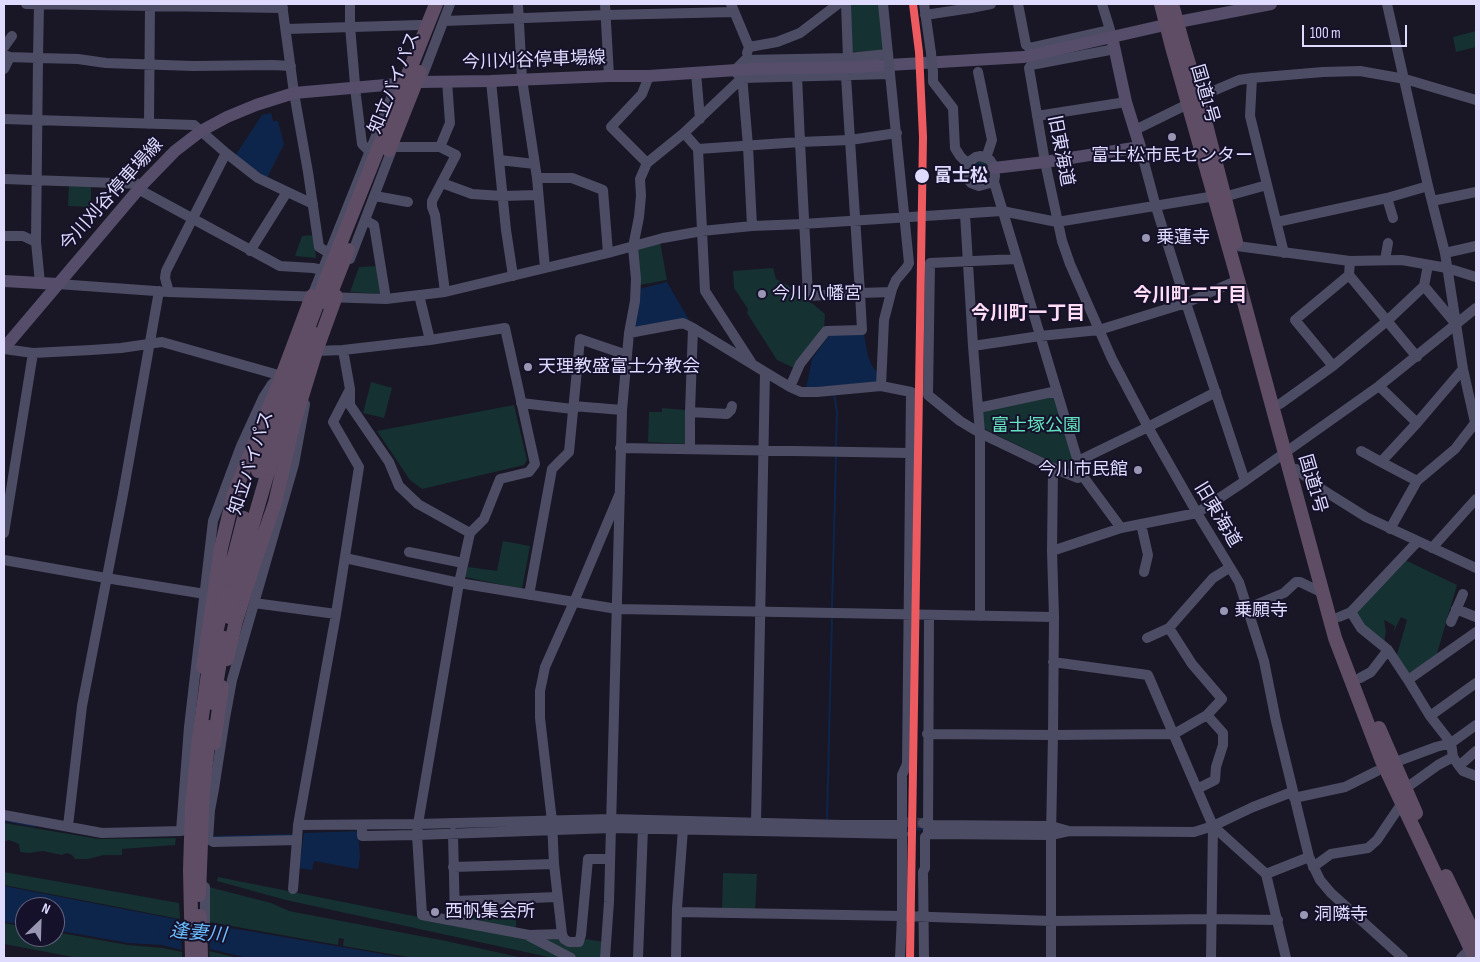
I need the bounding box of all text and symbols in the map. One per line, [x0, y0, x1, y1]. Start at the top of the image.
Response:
scale bar [1305, 15, 1410, 47]
text: 100 m [1310, 24, 1341, 43]
street label: 知立バイパス [365, 29, 425, 137]
street label: 今川刈谷停車場線 [462, 48, 606, 74]
street label: 国道1号 [1185, 62, 1223, 126]
street label: 旧東海道 [1043, 114, 1077, 188]
marker: 富士松市民センター [1166, 131, 1178, 143]
street label: 今川刈谷停車場線 [56, 134, 168, 256]
place label: 富士松市民センター [1091, 145, 1253, 167]
place label: 富士松 [934, 165, 988, 187]
marker: 富士松 [913, 167, 931, 185]
place label: 乗蓮寺 [1156, 227, 1210, 249]
marker: 乗蓮寺 [1140, 232, 1152, 244]
place label: 今川八幡宮 [772, 283, 862, 305]
district label: 今川町二丁目 [1133, 285, 1247, 307]
marker: 今川八幡宮 [756, 288, 768, 300]
district label: 今川町一丁目 [971, 303, 1085, 325]
place label: 天理教盛富士分教会 [538, 356, 700, 378]
marker: 天理教盛富士分教会 [522, 361, 534, 373]
street label: 知立バイパス [225, 408, 279, 518]
park label: 富士塚公園 [991, 415, 1081, 437]
street label: 国道1号 [1293, 452, 1331, 516]
place label: 今川市民館 [1038, 459, 1128, 481]
marker: 今川市民館 [1132, 464, 1144, 476]
street label: 旧東海道 [1189, 479, 1245, 551]
place label: 乗願寺 [1234, 600, 1288, 622]
marker: 乗願寺 [1218, 605, 1230, 617]
north arrow [15, 897, 65, 947]
text: N [39, 899, 53, 918]
place label: 西帆集会所 [445, 901, 535, 923]
place label: 洞隣寺 [1314, 904, 1368, 926]
marker: 西帆集会所 [429, 906, 441, 918]
marker: 洞隣寺 [1298, 909, 1310, 921]
water label: 逢妻川 [169, 920, 227, 948]

